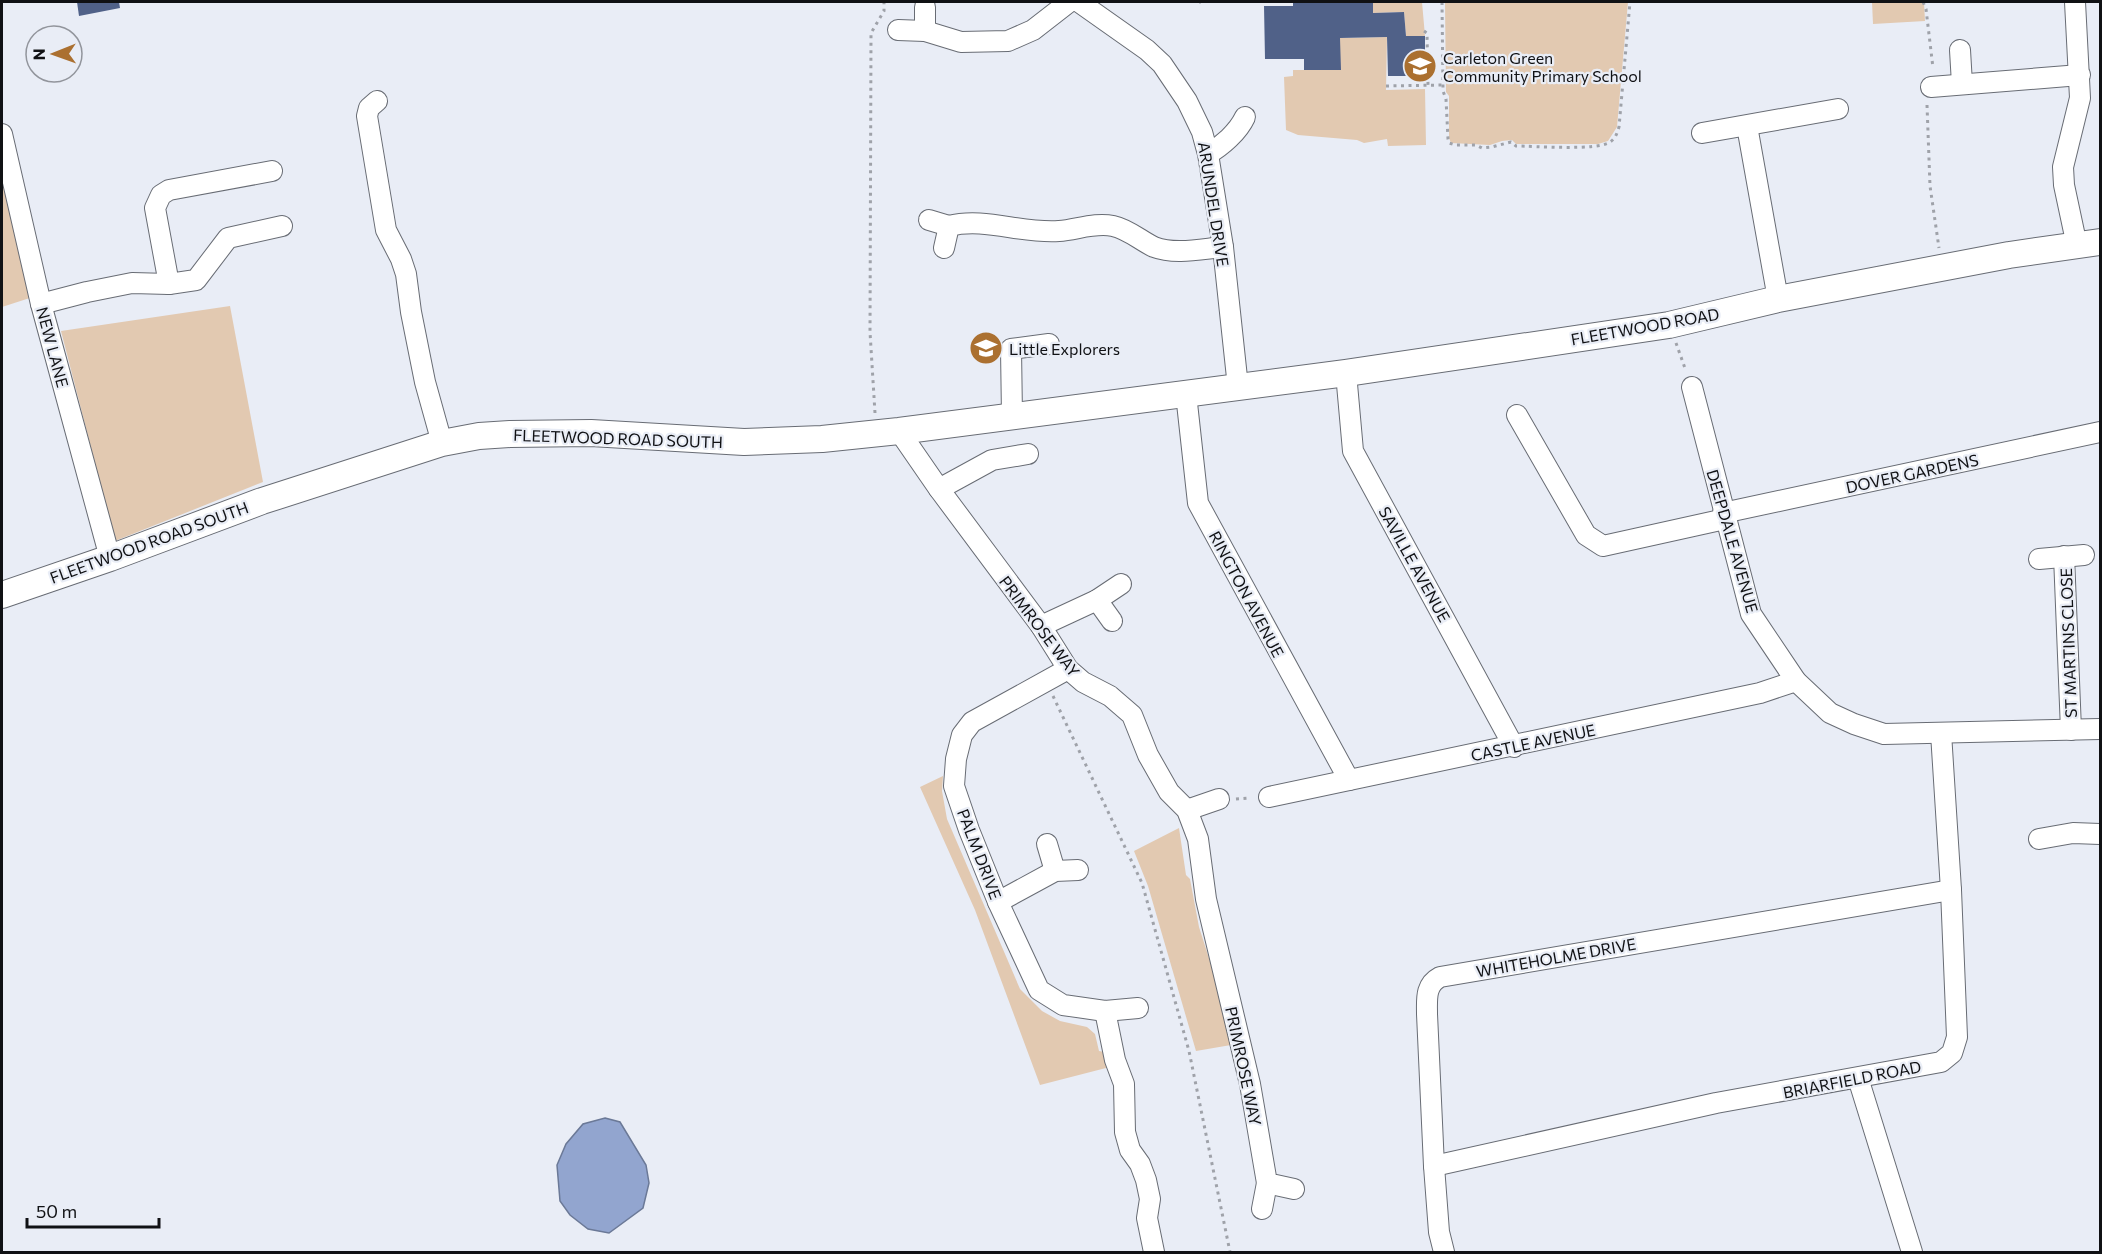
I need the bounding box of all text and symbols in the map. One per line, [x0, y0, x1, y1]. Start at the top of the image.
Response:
north arrow [24, 24, 84, 84]
text: N [29, 48, 48, 60]
school or university icon: Carleton Green Community Primary School [1402, 48, 1438, 84]
place label: Carleton Green Community Primary School [1443, 48, 1642, 85]
street label: ARUNDEL DRIVE [1195, 140, 1233, 268]
street label: FLEETWOOD ROAD [1569, 304, 1721, 348]
street label: NEW LANE [33, 305, 73, 389]
school or university icon: Little Explorers [968, 330, 1004, 366]
place label: Little Explorers [1009, 339, 1120, 358]
street label: FLEETWOOD ROAD SOUTH [513, 425, 723, 451]
street label: DOVER GARDENS [1844, 450, 1980, 496]
street label: DEEPDALE AVENUE [1703, 467, 1763, 615]
street label: FLEETWOOD ROAD SOUTH [47, 497, 251, 587]
street label: SAVILLE AVENUE [1375, 503, 1455, 625]
street label: RINGTON AVENUE [1206, 528, 1288, 660]
street label: ST MARTINS CLOSE [2056, 568, 2080, 718]
street label: PRIMROSE WAY [996, 572, 1084, 681]
street label: CASTLE AVENUE [1469, 720, 1597, 764]
street label: PALM DRIVE [954, 806, 1006, 902]
street label: WHITEHOLME DRIVE [1475, 934, 1637, 980]
street label: PRIMROSE WAY [1222, 1005, 1266, 1128]
street label: BRIARFIELD ROAD [1781, 1056, 1923, 1102]
scale bar [27, 1191, 159, 1229]
text: 50 m [36, 1200, 77, 1222]

